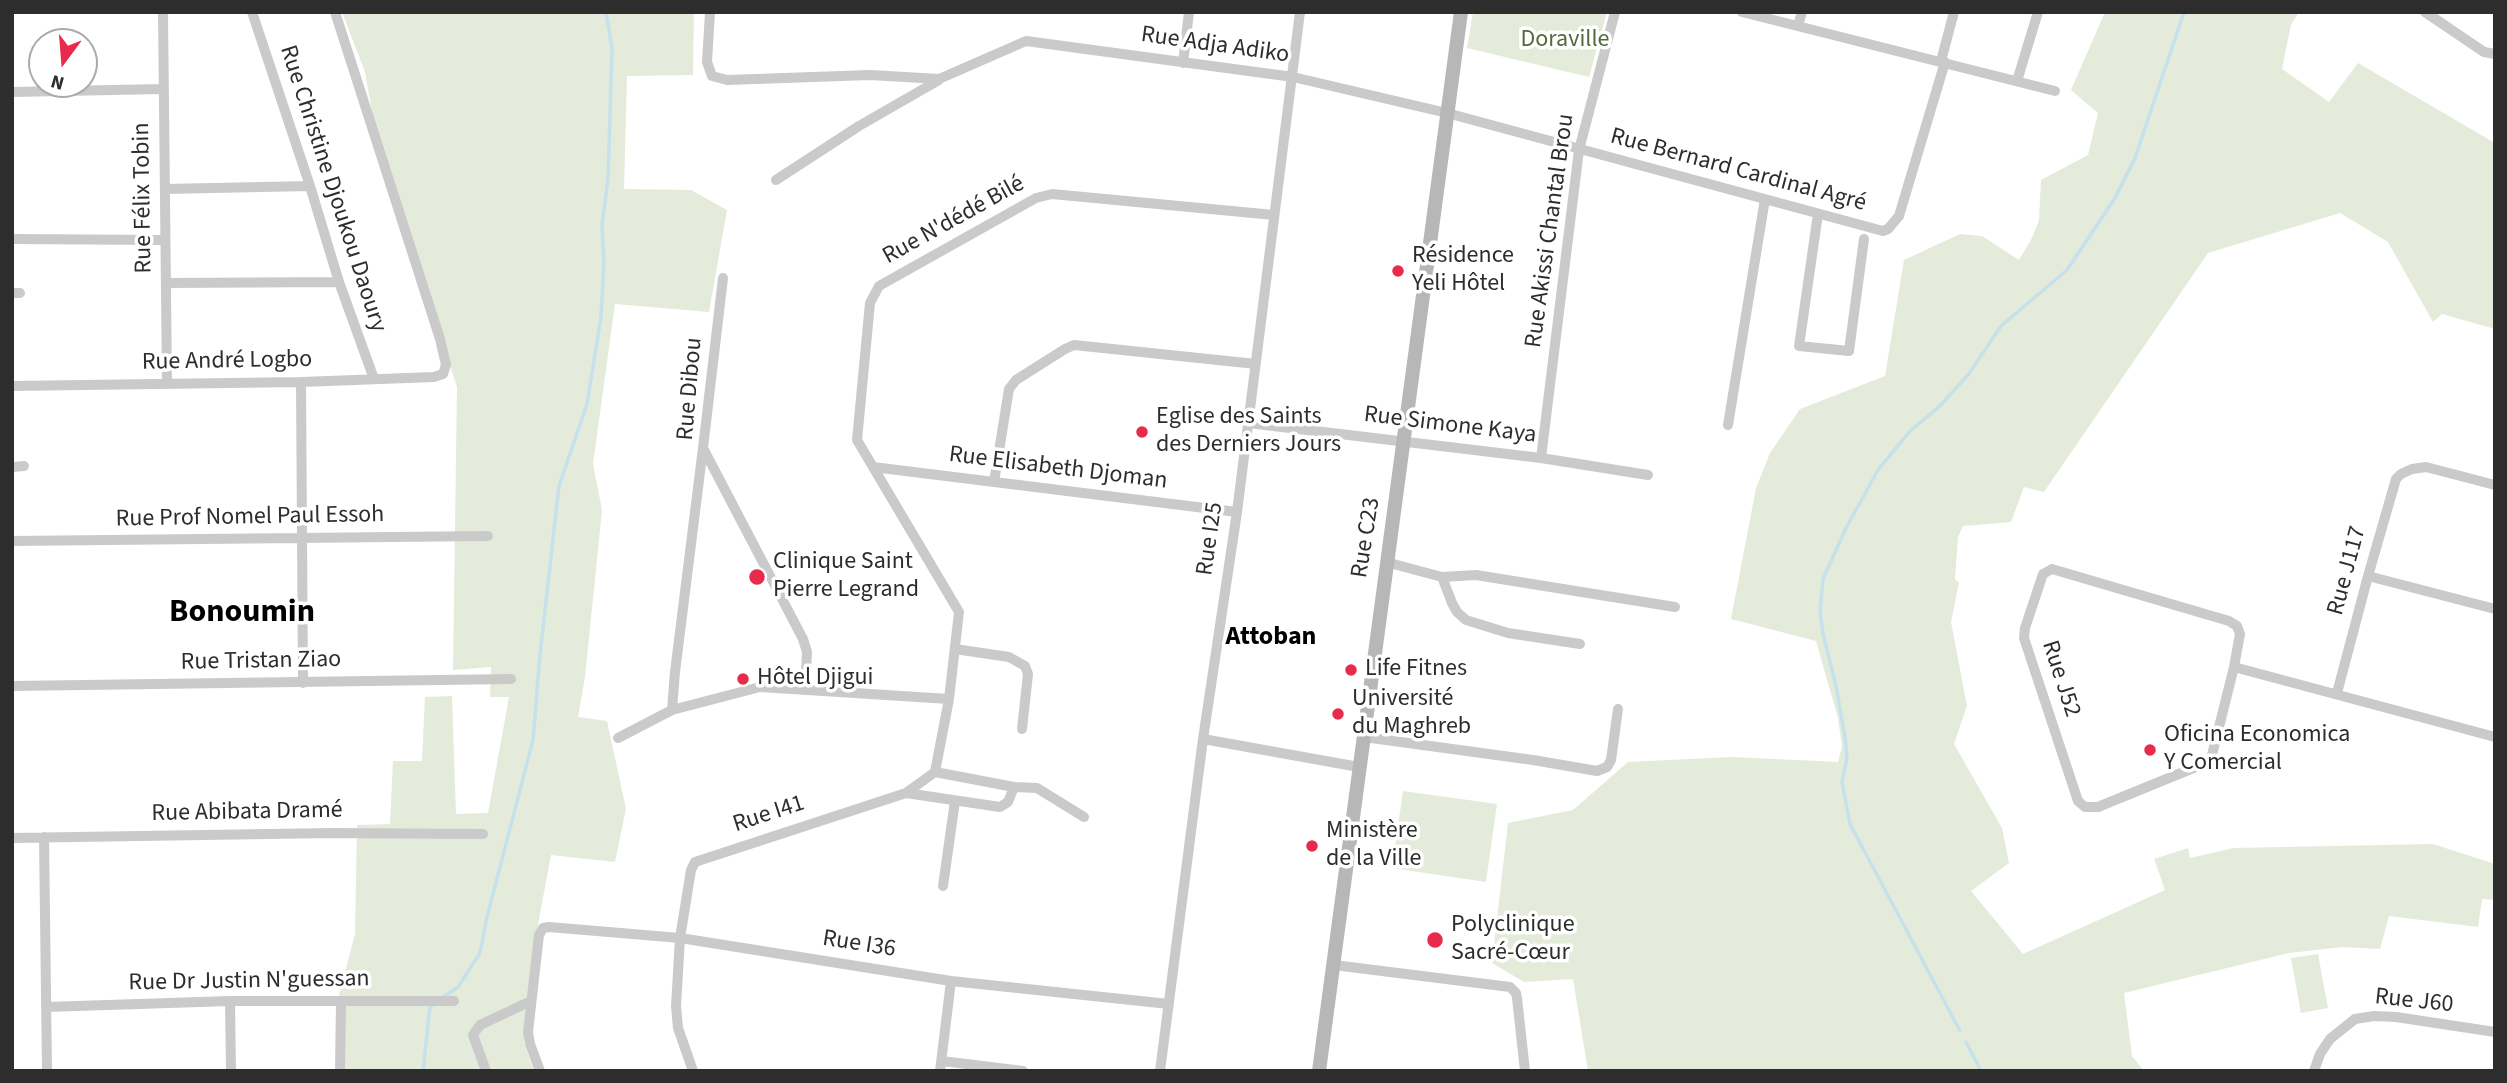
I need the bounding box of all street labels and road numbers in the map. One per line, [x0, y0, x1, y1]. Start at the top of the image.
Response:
street label: Rue Adja Adiko [1139, 21, 1291, 71]
street label: Rue Christine Djoukou Daoury [272, 42, 392, 336]
street label: Rue Akissi Chantal Brou [1520, 112, 1582, 350]
street label: Rue Félix Tobin [128, 122, 160, 274]
street label: Rue Bernard Cardinal Agré [1607, 123, 1869, 219]
street label: Rue N'dédé Bilé [878, 170, 1030, 272]
street label: Rue Dibou [672, 336, 710, 442]
street label: Rue André Logbo [142, 346, 312, 378]
street label: Rue Simone Kaya [1362, 401, 1538, 451]
street label: Rue Elisabeth Djoman [947, 441, 1169, 497]
street label: Rue C23 [1346, 496, 1388, 580]
street label: Rue Prof Nomel Paul Essoh [115, 501, 385, 535]
street label: Rue I25 [1192, 501, 1230, 577]
street label: Rue J117 [2322, 523, 2374, 619]
street label: Rue J52 [2034, 637, 2086, 721]
street label: Rue Tristan Ziao [180, 646, 342, 678]
street label: Rue I41 [730, 790, 808, 840]
street label: Rue Abibata Dramé [151, 797, 343, 829]
street label: Rue I36 [820, 925, 898, 965]
street label: Rue Dr Justin N'guessan [128, 965, 370, 999]
street label: Rue J60 [2373, 984, 2455, 1020]

